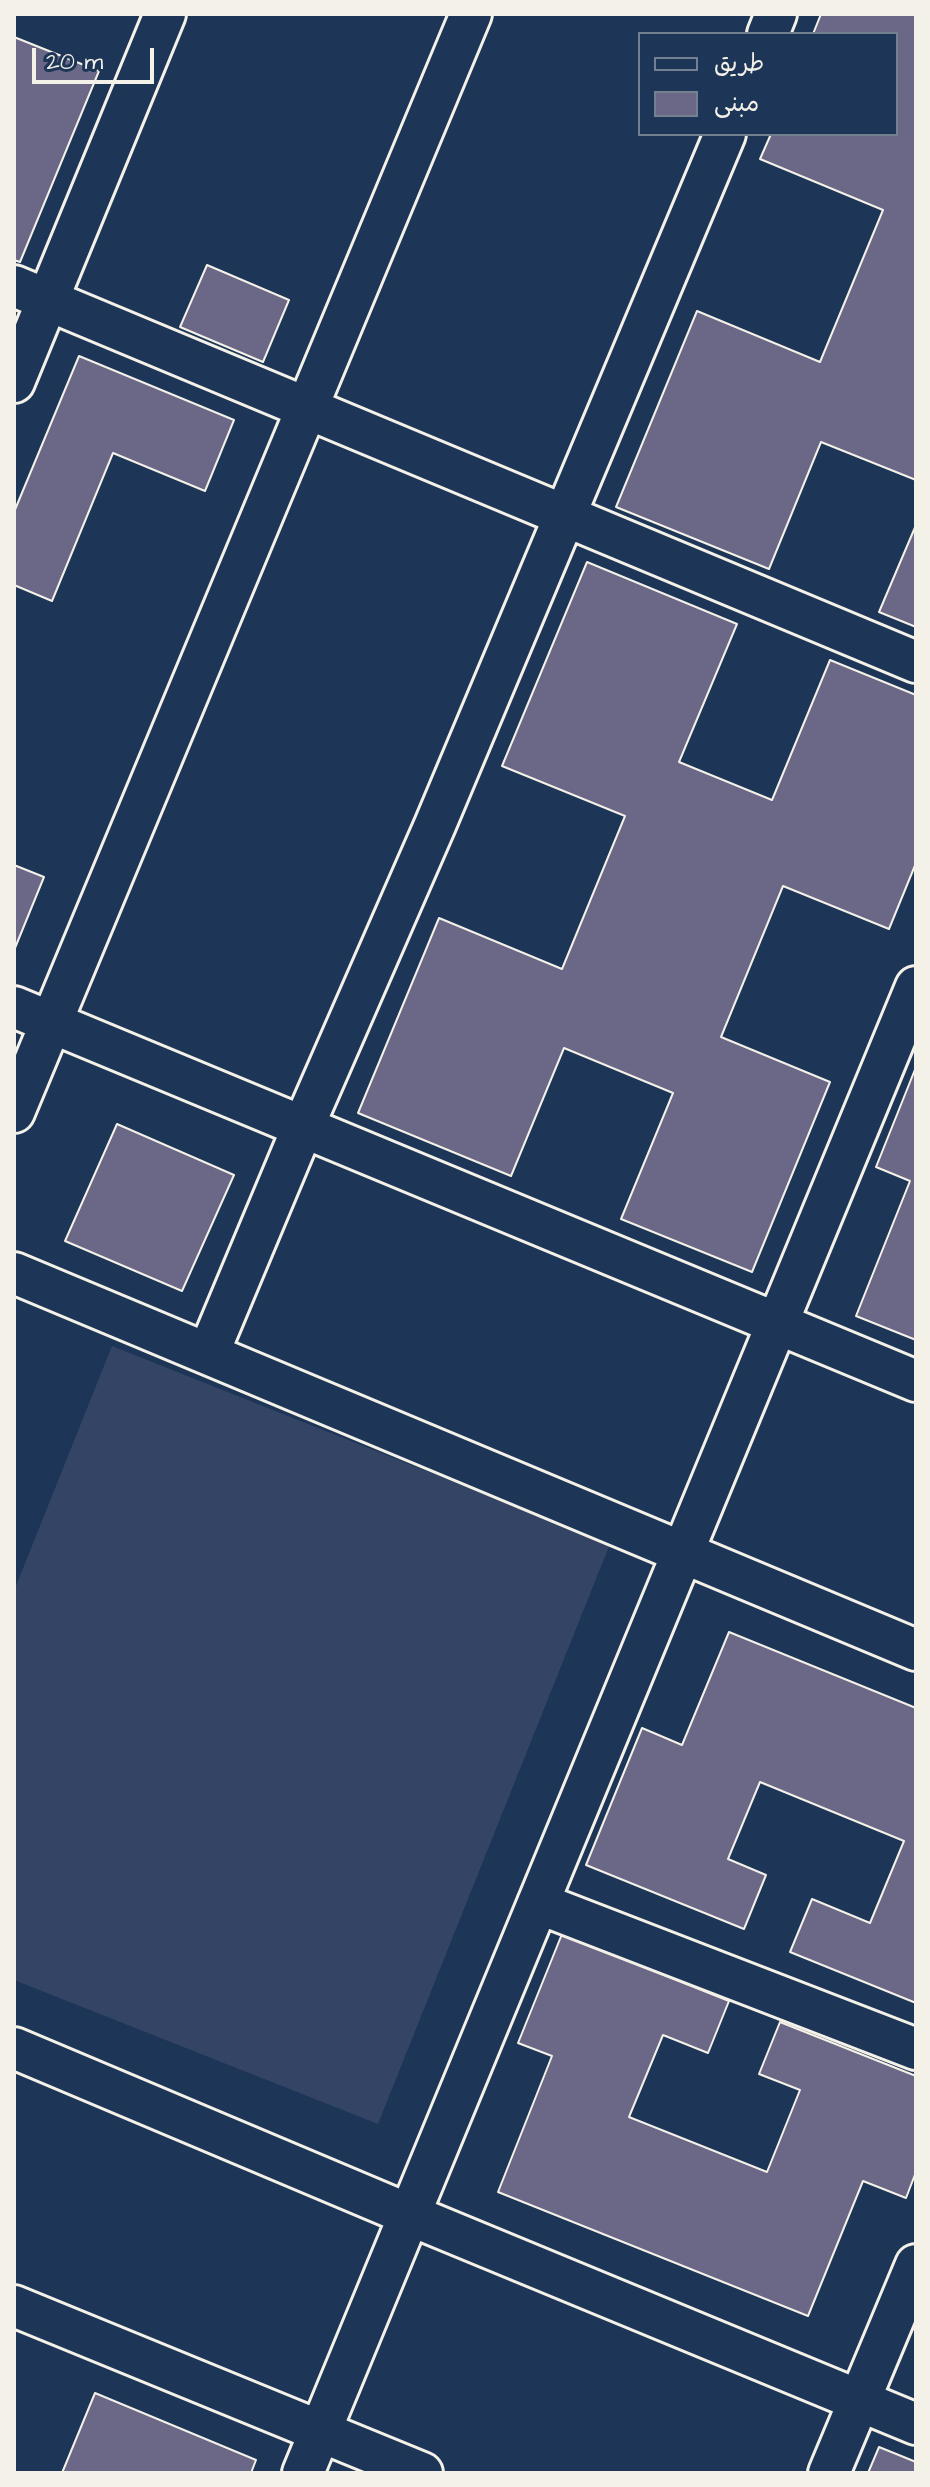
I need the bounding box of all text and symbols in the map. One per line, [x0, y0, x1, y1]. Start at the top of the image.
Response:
scale bar [36, 32, 158, 82]
legend [638, 32, 898, 136]
text: 20 m [46, 45, 103, 79]
text: طريق [714, 47, 764, 81]
text: مبنى [714, 87, 759, 121]

